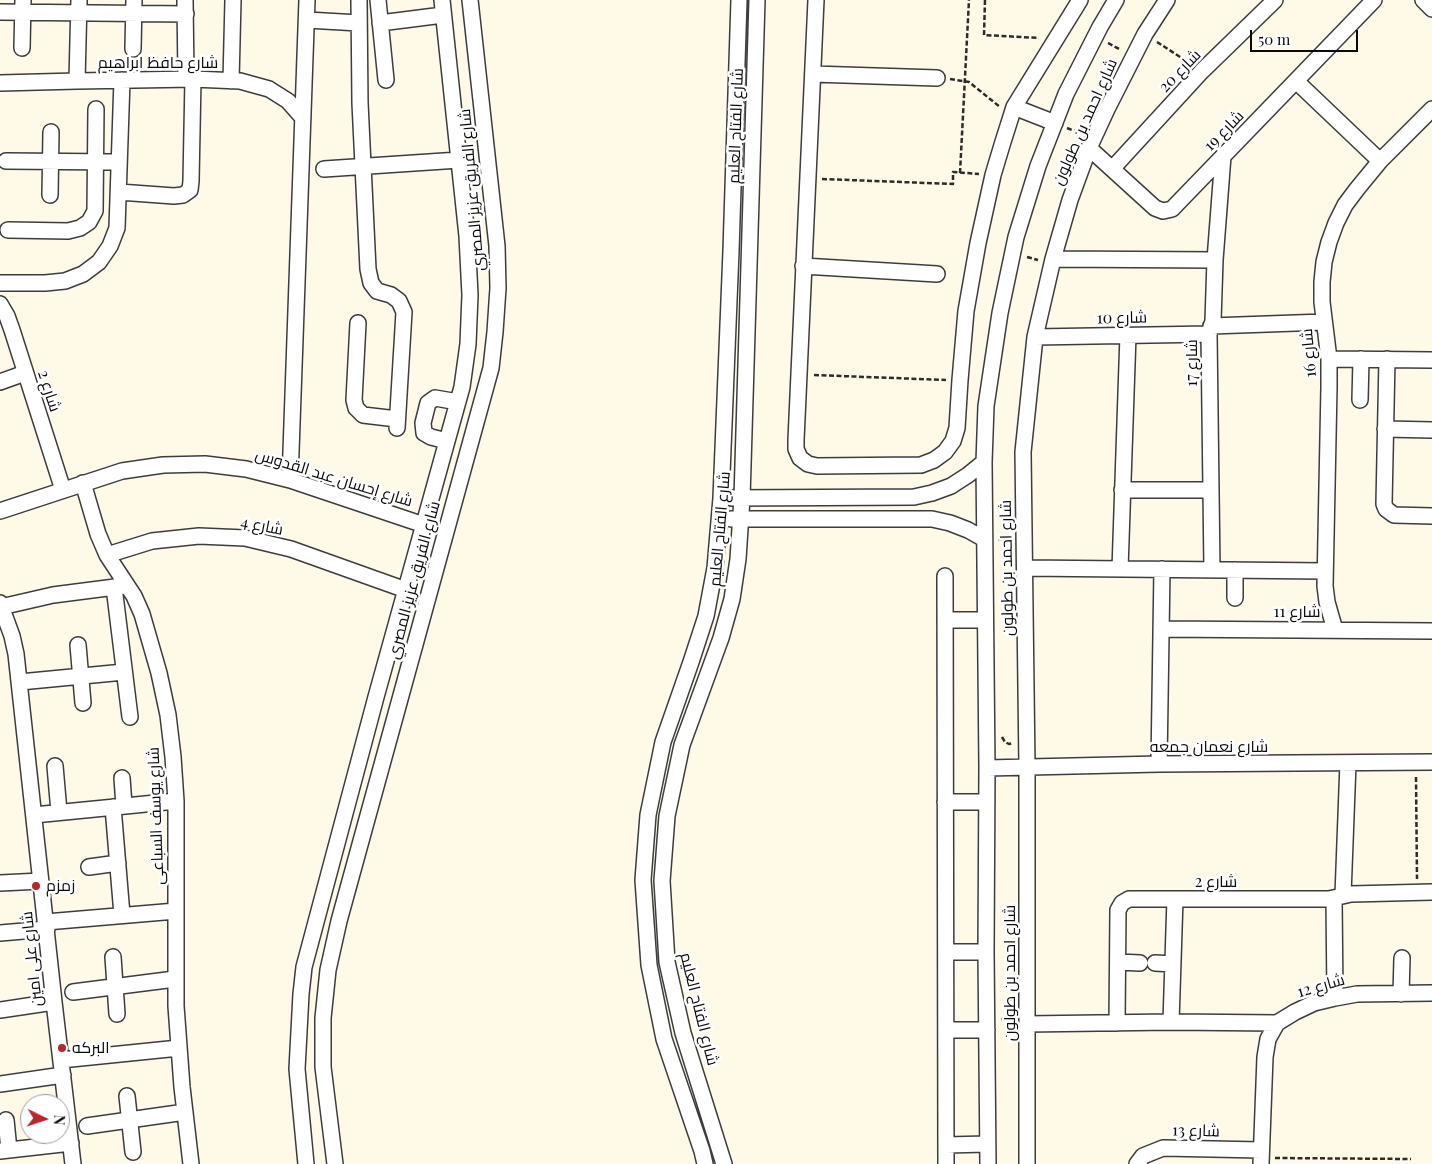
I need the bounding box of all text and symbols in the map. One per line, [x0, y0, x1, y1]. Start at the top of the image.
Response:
scale bar [1252, 20, 1360, 52]
text: 50 m [1258, 29, 1290, 49]
street label: شارع 20 [1155, 46, 1205, 96]
street label: شارع حافظ ابراهيم [98, 53, 218, 73]
street label: شارع احمد بن طولون [1048, 56, 1122, 188]
street label: شارع الفتاح العليم [724, 68, 748, 184]
street label: شارع 19 [1200, 107, 1248, 155]
street label: شارع الفريق عزيز المصري [455, 108, 489, 272]
street label: شارع 10 [1097, 308, 1147, 328]
street label: شارع 16 [1297, 328, 1321, 378]
street label: شارع 17 [1182, 339, 1202, 387]
street label: شارع 2 [33, 368, 65, 414]
street label: شارع إحسان عبد القدوس [253, 445, 415, 511]
street label: شارع الفتاح العليم [705, 471, 735, 587]
street label: شارع الفريق عزيز المصري [384, 499, 444, 661]
street label: شارع احمد بن طولون [996, 500, 1018, 636]
street label: شارع 4 [239, 512, 285, 540]
street label: شارع 11 [1274, 602, 1320, 622]
street label: شارع نعمان جمعه [1150, 737, 1268, 757]
street label: شارع يوسف السباعى [144, 747, 168, 885]
street label: شارع 2 [1195, 872, 1237, 892]
place label: زمزم [46, 876, 75, 896]
marker: زمزم [30, 880, 42, 892]
street label: شارع احمد بن طولون [1000, 905, 1020, 1041]
street label: شارع على امين [17, 910, 47, 1008]
street label: شارع الفتاح العليم [676, 951, 722, 1067]
street label: شارع 12 [1295, 970, 1347, 1002]
place label: البركه [72, 1038, 109, 1058]
marker: البركه [56, 1042, 68, 1054]
north arrow [20, 1094, 70, 1144]
text: N [50, 1114, 69, 1126]
street label: شارع 13 [1172, 1121, 1220, 1141]

